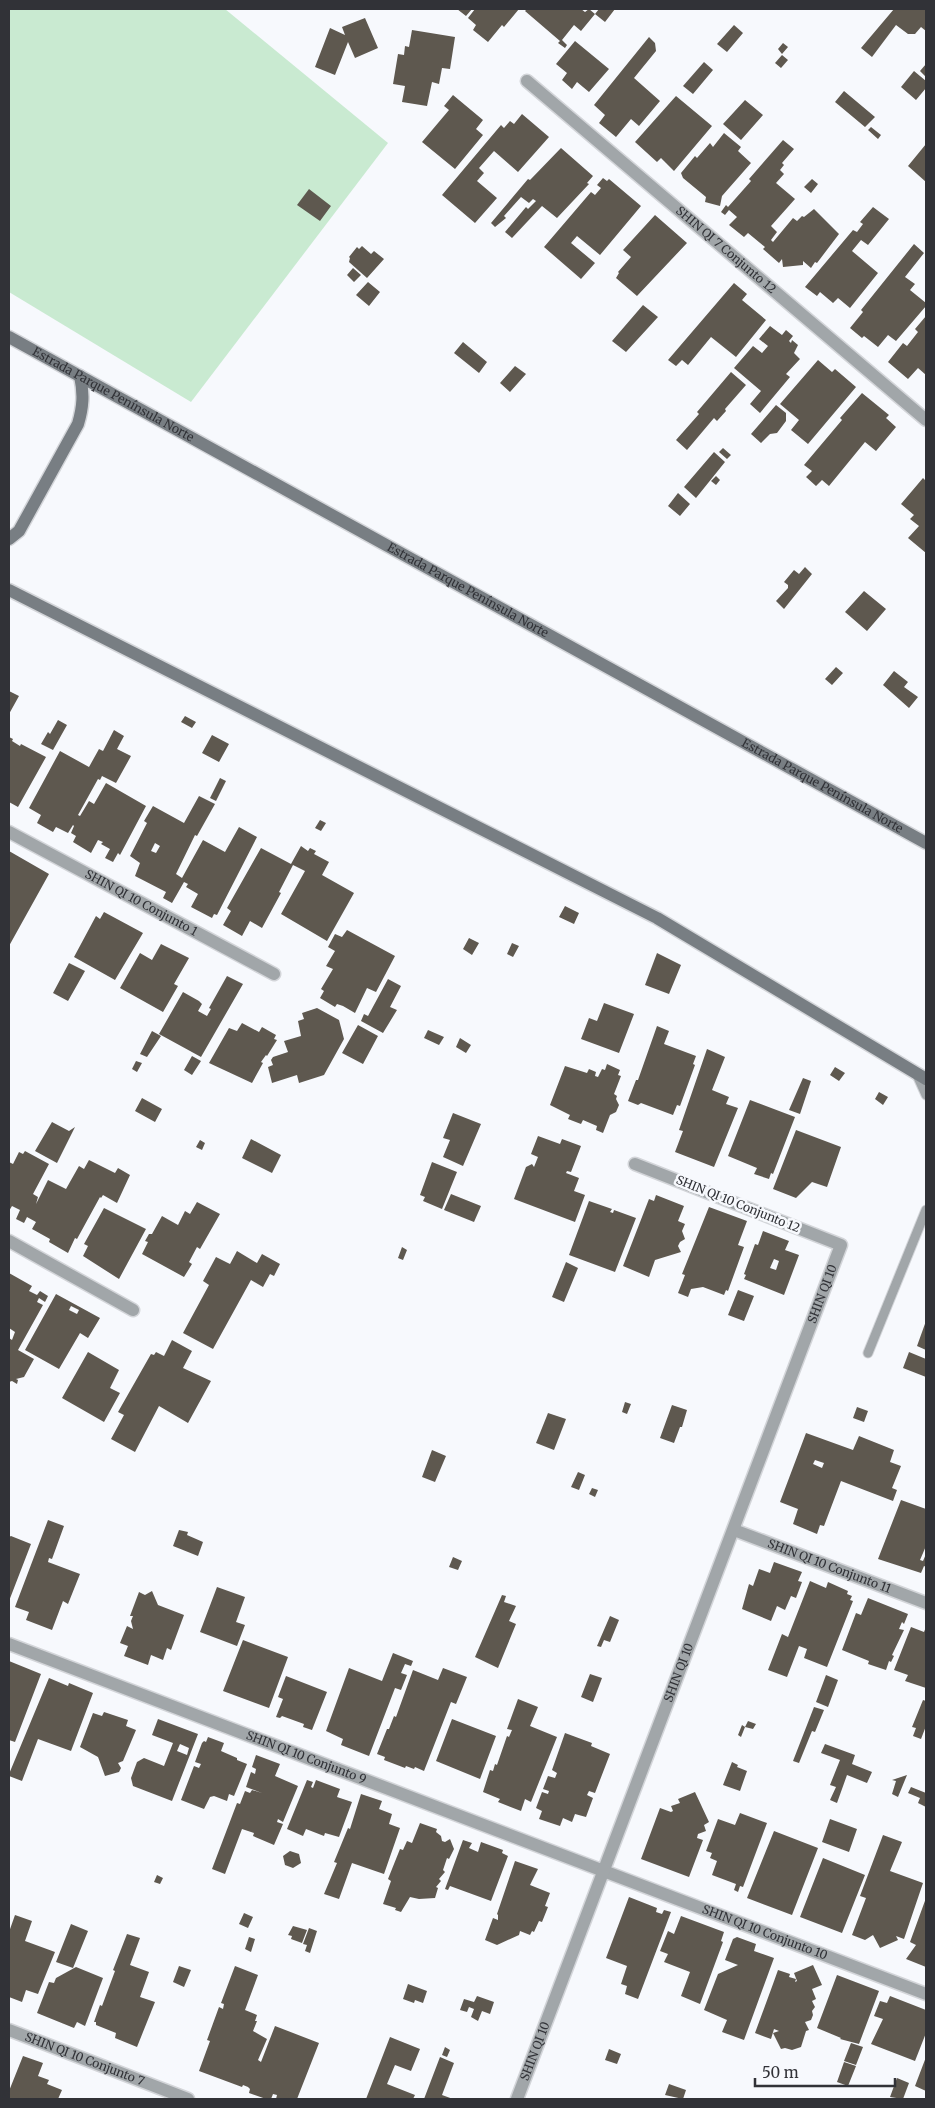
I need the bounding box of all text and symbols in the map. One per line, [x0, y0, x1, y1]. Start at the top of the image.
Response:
street label: SHIN QI 7 Conjunto 12 [673, 203, 779, 296]
street label: Estrada Parque Península Norte [30, 344, 197, 445]
street label: Estrada Parque Península Norte [385, 539, 551, 640]
street label: Estrada Parque Península Norte [739, 735, 906, 836]
street label: SHIN QI 10 Conjunto 1 [83, 866, 201, 939]
street label: SHIN QI 10 Conjunto 12 [674, 1172, 802, 1235]
street label: SHIN QI 10 [804, 1262, 840, 1325]
street label: SHIN QI 10 Conjunto 11 [766, 1536, 894, 1596]
street label: SHIN QI 10 [660, 1641, 696, 1704]
street label: SHIN QI 10 Conjunto 9 [244, 1727, 368, 1787]
street label: SHIN QI 10 Conjunto 10 [700, 1901, 830, 1963]
street label: SHIN QI 10 [517, 2019, 553, 2083]
street label: SHIN QI 10 Conjunto 7 [23, 2029, 147, 2089]
scale bar [755, 2056, 895, 2088]
text: 50 m [762, 2063, 799, 2082]

